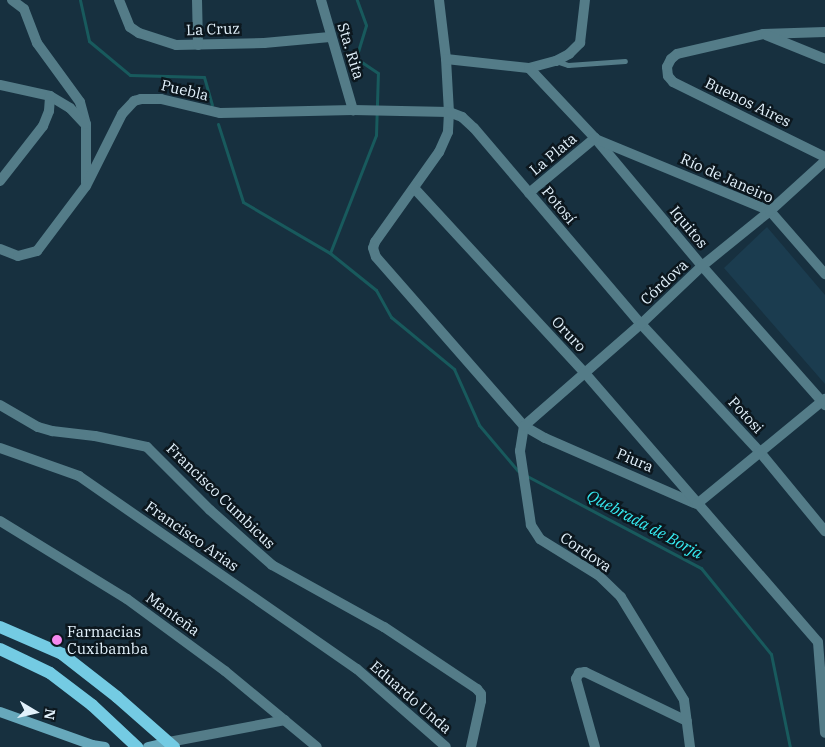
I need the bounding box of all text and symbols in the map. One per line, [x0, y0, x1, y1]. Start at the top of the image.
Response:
street label: La Cruz [186, 19, 240, 39]
street label: Sta. Rita [334, 21, 368, 81]
street label: Buenos Aires [702, 74, 794, 130]
street label: Puebla [159, 76, 211, 104]
street label: La Plata [526, 129, 580, 179]
street label: Río de Janeiro [678, 149, 776, 207]
street label: Potosí [538, 183, 580, 227]
street label: Iquitos [666, 202, 712, 252]
street label: Córdova [637, 256, 691, 308]
street label: Oruro [548, 312, 590, 356]
street label: Potosi [725, 393, 767, 437]
street label: Francisco Cumbicus [163, 439, 279, 553]
street label: Piura [614, 444, 656, 476]
water label: Quebrada de Borja [584, 485, 706, 563]
street label: Francisco Arias [142, 497, 242, 575]
street label: Cordova [557, 528, 615, 576]
street label: Manteña [143, 589, 203, 639]
place label: Farmacias Cuxibamba [67, 622, 148, 657]
marker: Farmacias Cuxibamba [51, 634, 63, 646]
street label: Eduardo Unda [367, 657, 455, 737]
north arrow [10, 687, 60, 737]
text: N [40, 707, 60, 721]

